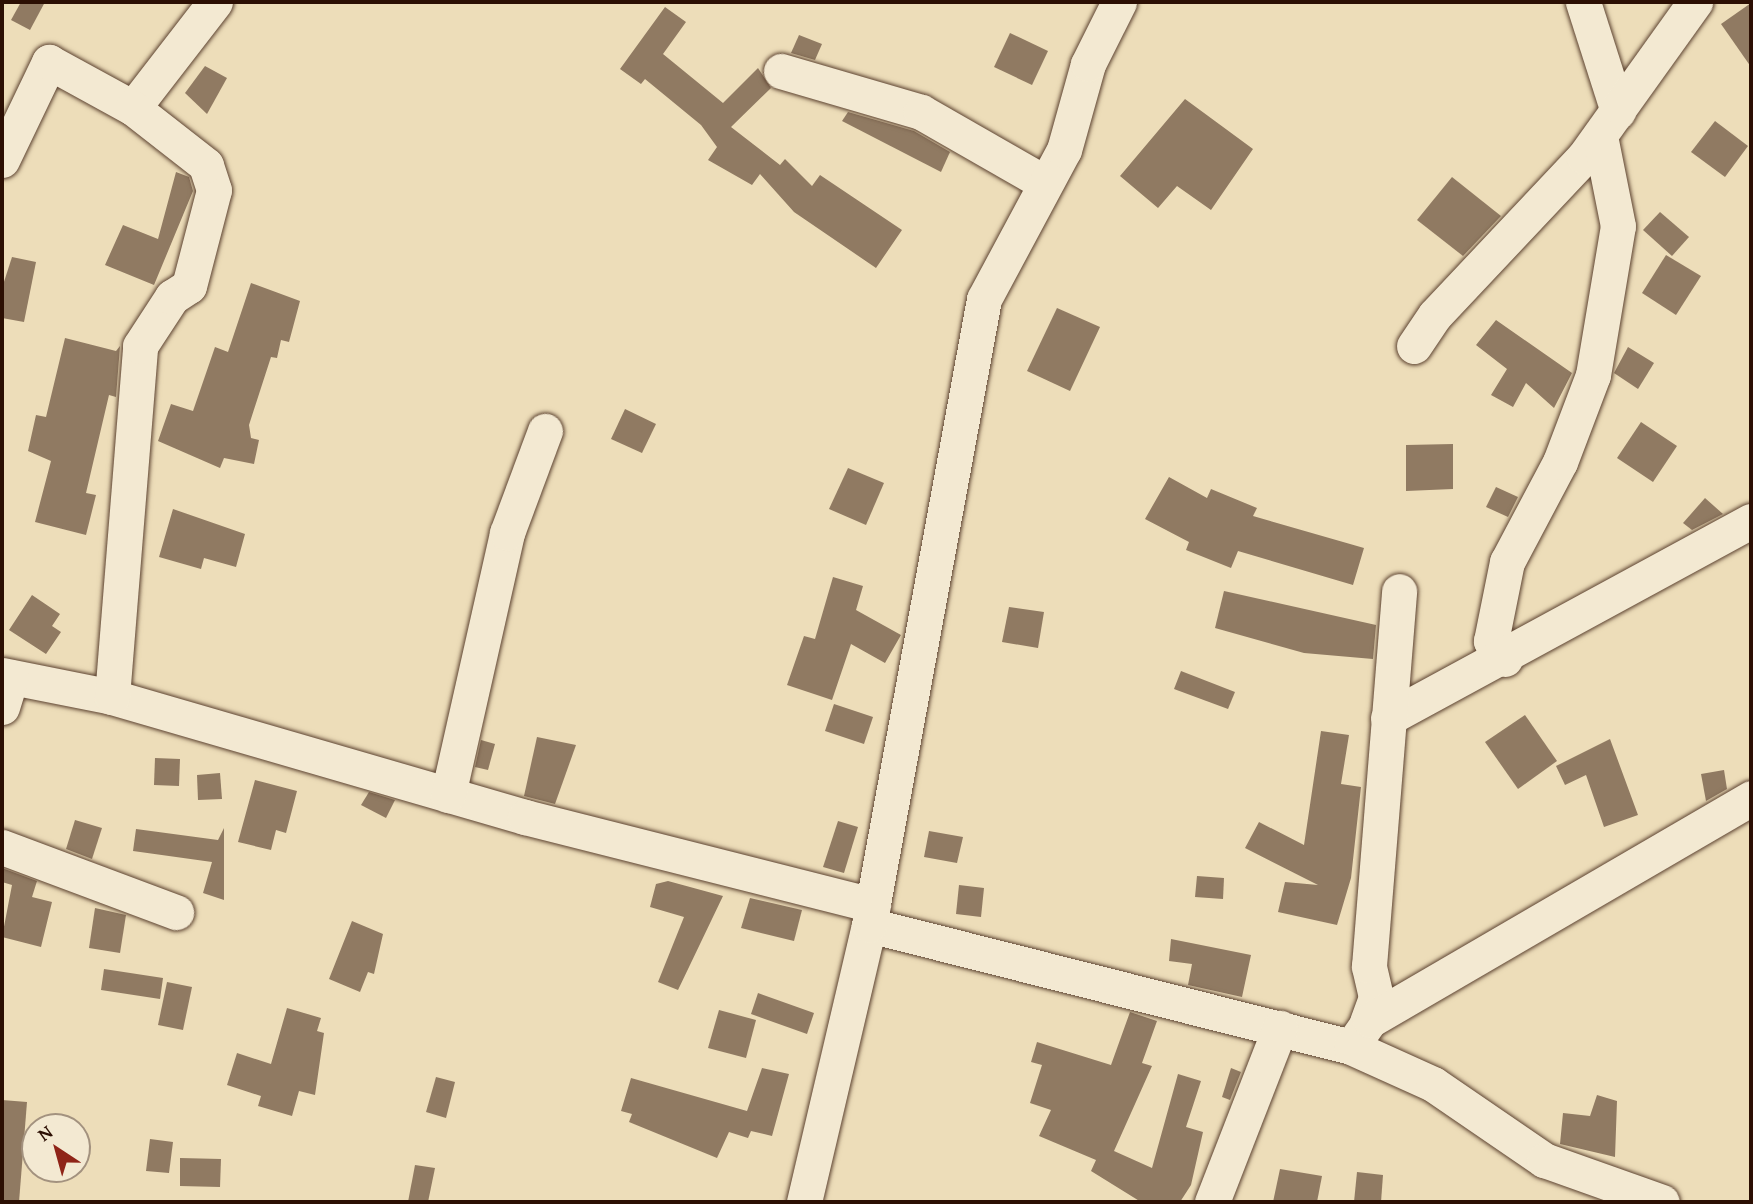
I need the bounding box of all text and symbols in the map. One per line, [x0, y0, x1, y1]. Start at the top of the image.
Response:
north arrow [21, 1113, 91, 1183]
text: N [31, 1118, 58, 1148]

